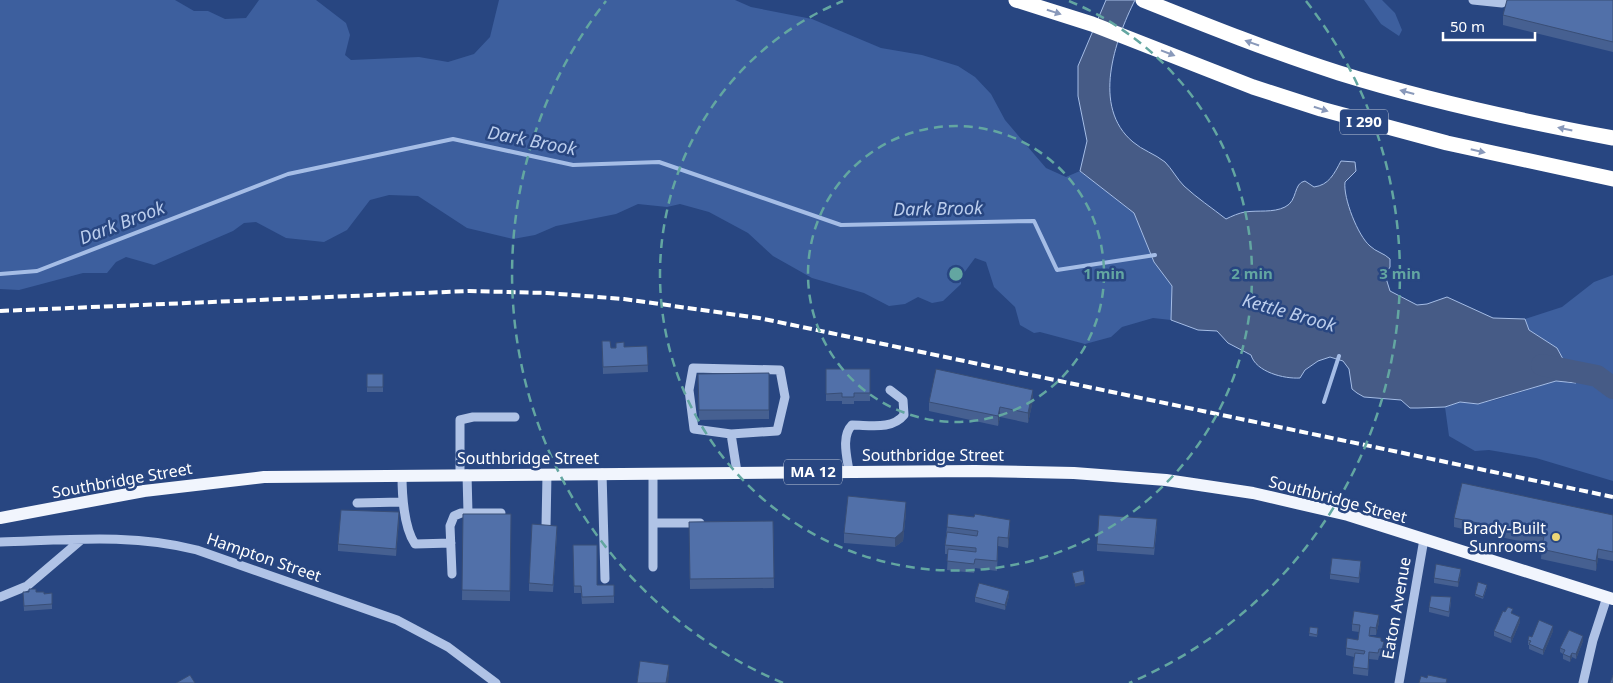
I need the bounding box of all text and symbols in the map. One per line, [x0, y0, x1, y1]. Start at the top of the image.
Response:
one-way arrow [1047, 8, 1062, 16]
scale bar [1443, 10, 1536, 42]
text: 50 m [1450, 16, 1485, 36]
one-way arrow [1244, 39, 1259, 47]
one-way arrow [1161, 50, 1175, 58]
one-way arrow [1399, 88, 1415, 96]
one-way arrow [1313, 106, 1328, 113]
road number: I 290 [1340, 110, 1388, 134]
water label: Dark Brook [486, 120, 580, 161]
one-way arrow [1558, 125, 1573, 133]
one-way arrow [1470, 147, 1485, 155]
water label: Dark Brook [75, 194, 169, 249]
water label: Dark Brook [893, 195, 984, 221]
text: 1 min [1083, 263, 1125, 283]
text: 2 min [1231, 263, 1273, 283]
text: 3 min [1379, 263, 1421, 283]
centre of rings [947, 265, 965, 283]
water label: Kettle Brook [1240, 287, 1340, 337]
street label: Southbridge Street [862, 444, 1004, 466]
street label: Southbridge Street [457, 447, 599, 469]
street label: Southbridge Street [50, 457, 194, 503]
road number: MA 12 [784, 460, 842, 484]
street label: Southbridge Street [1267, 470, 1410, 528]
place label: Brady-Built Sunrooms [1463, 517, 1546, 557]
street label: Hampton Street [204, 527, 324, 587]
marker: Brady-Built Sunrooms [1550, 531, 1562, 543]
street label: Eaton Avenue [1376, 555, 1416, 661]

